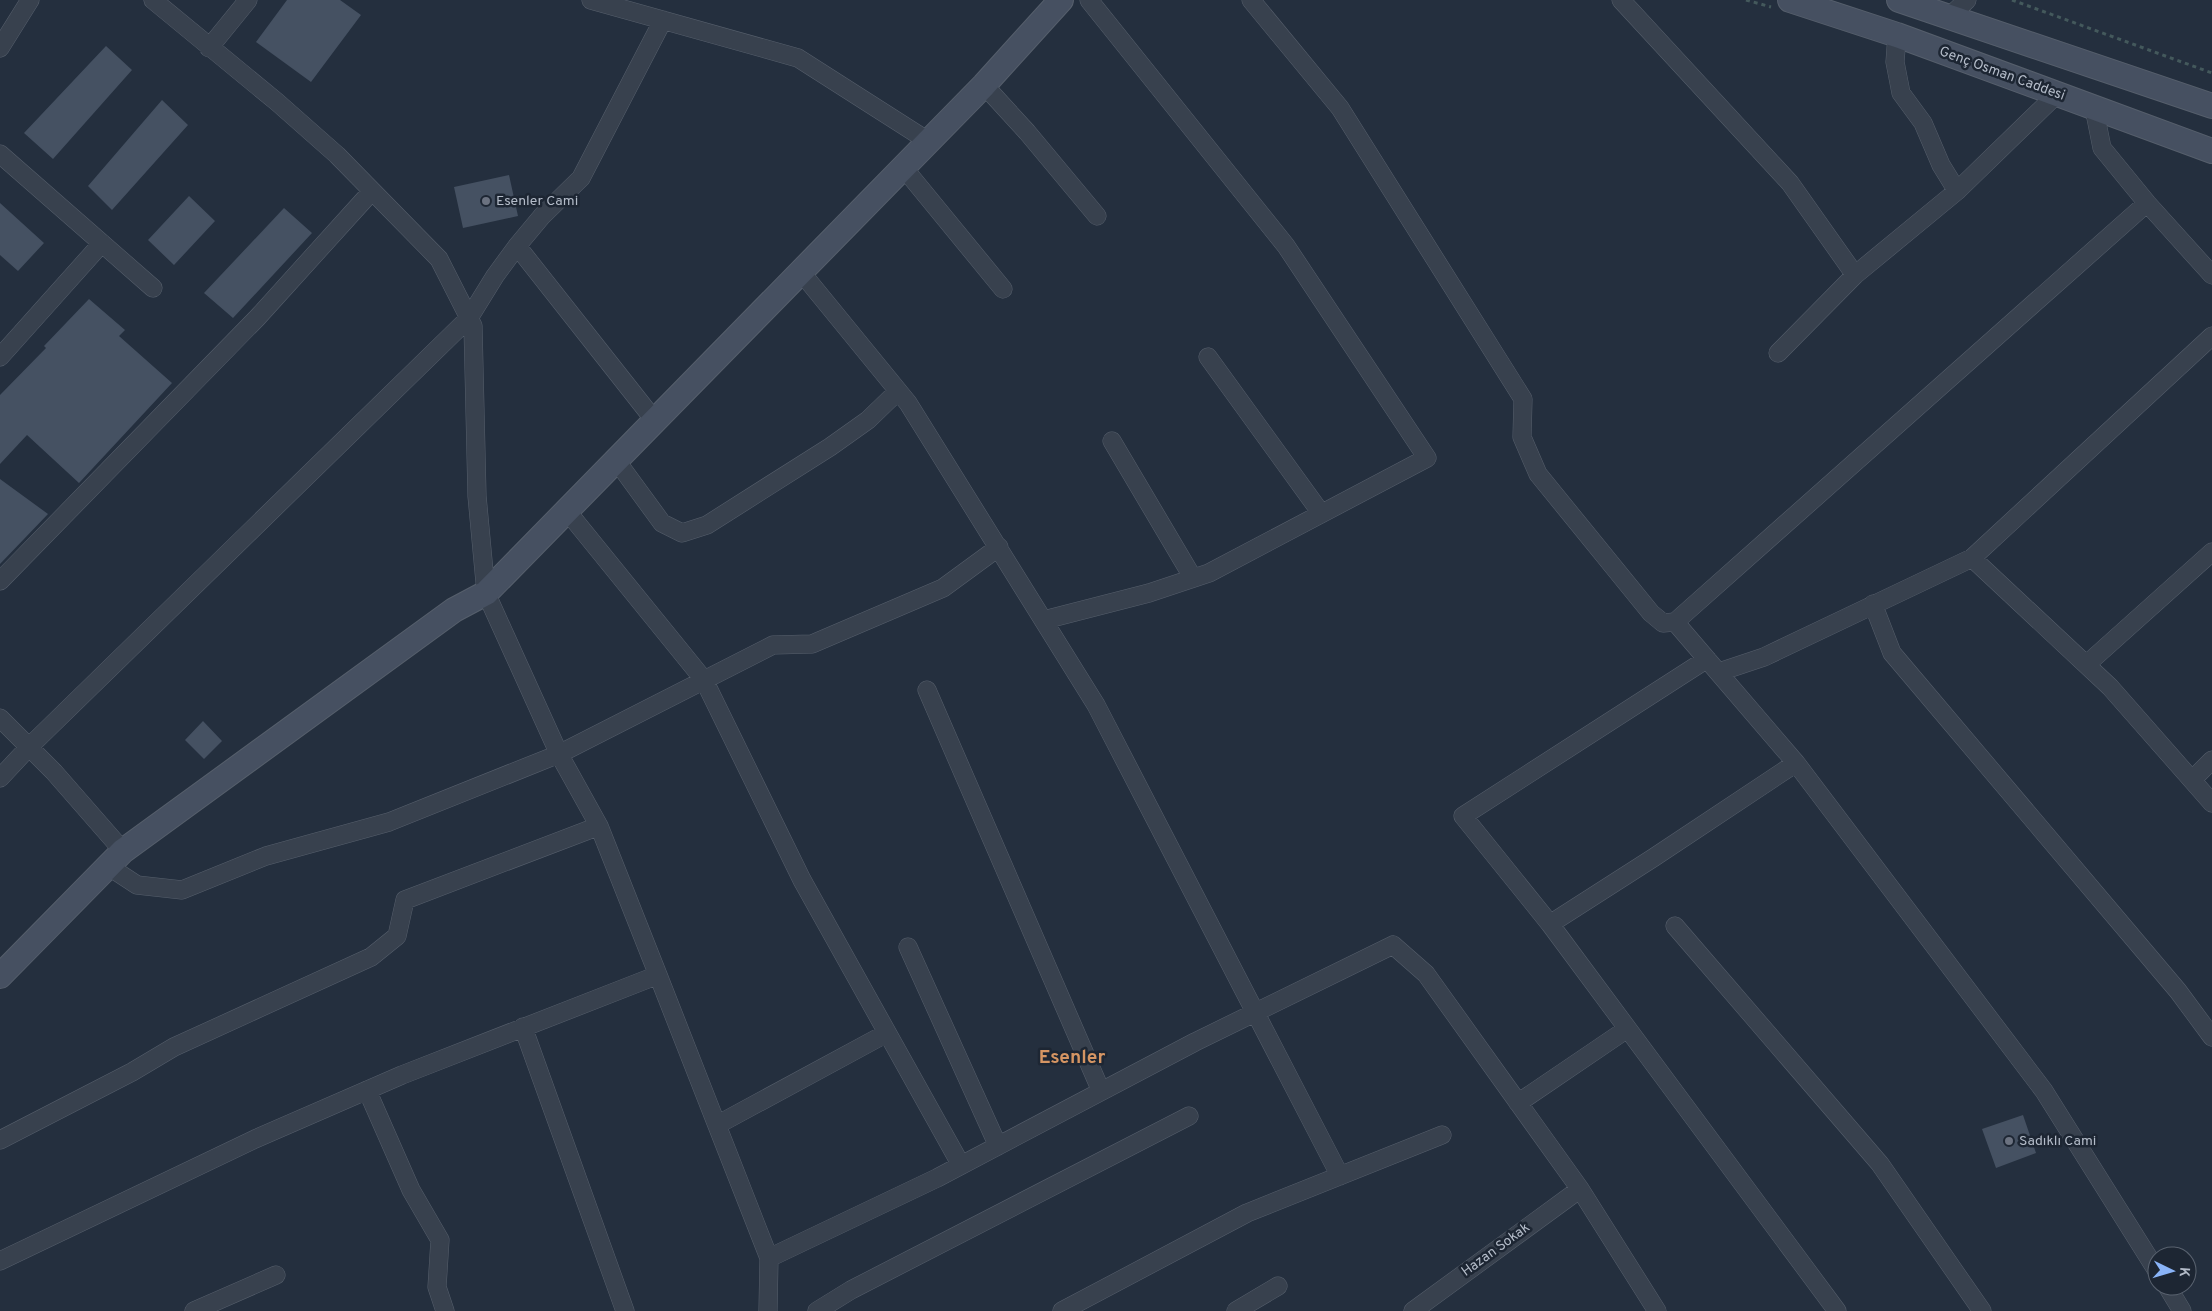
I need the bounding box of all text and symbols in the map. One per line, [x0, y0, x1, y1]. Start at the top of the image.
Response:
street label: Genç Osman Caddesi [1937, 43, 2067, 105]
place label: Esenler Cami [496, 193, 578, 210]
marker: Esenler Cami [480, 195, 492, 207]
district label: Esenler [1039, 1046, 1105, 1070]
place label: Sadıklı Cami [2019, 1133, 2096, 1150]
marker: Sadıklı Cami [2003, 1135, 2015, 1147]
street label: Hazan Sokak [1458, 1220, 1534, 1280]
north arrow [2147, 1246, 2197, 1296]
text: K [2175, 1266, 2192, 1278]

